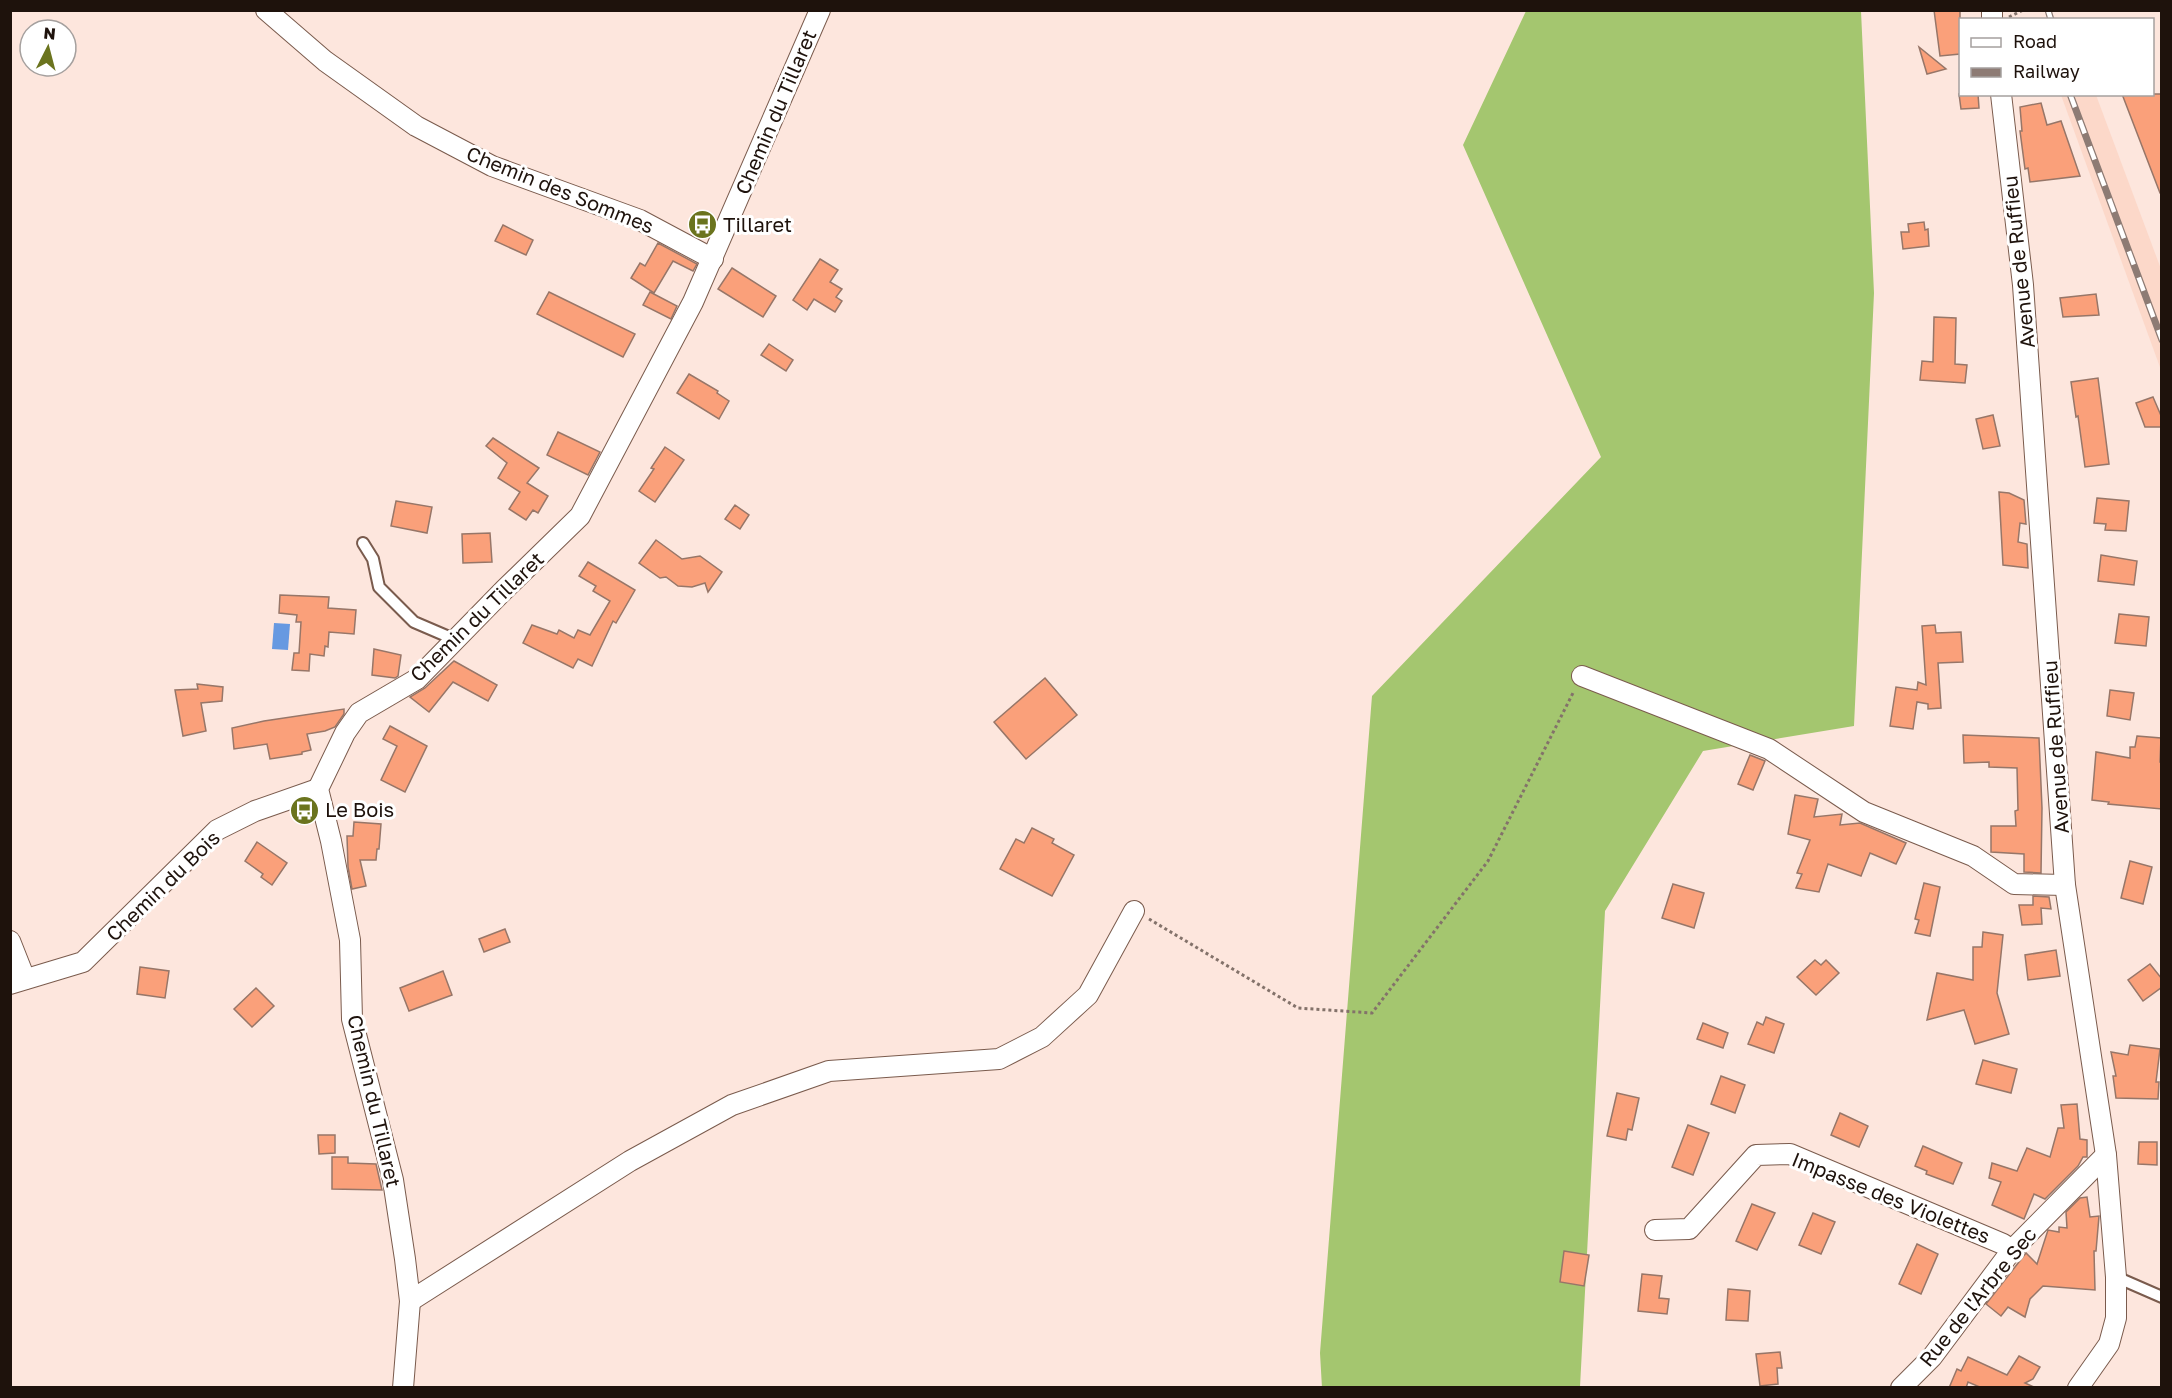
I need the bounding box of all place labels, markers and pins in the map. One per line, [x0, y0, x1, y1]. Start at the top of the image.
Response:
bus stop icon: Tillaret [686, 209, 718, 241]
place label: Tillaret [723, 212, 792, 236]
bus stop icon: Le Bois [288, 794, 320, 826]
place label: Le Bois [325, 797, 394, 821]

